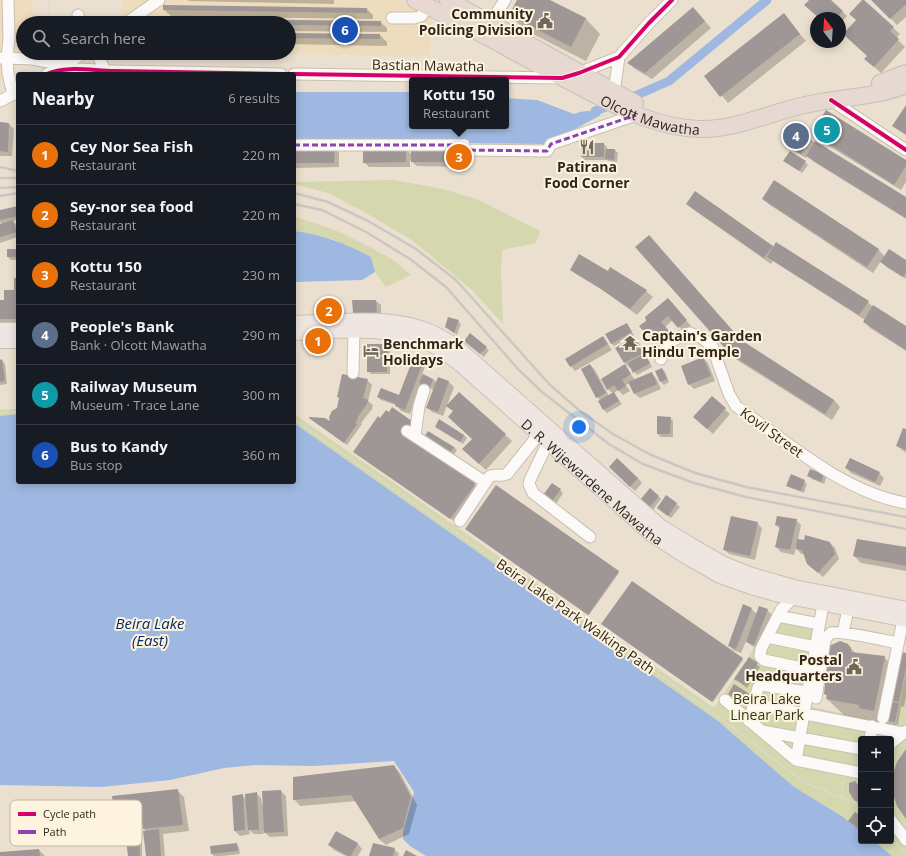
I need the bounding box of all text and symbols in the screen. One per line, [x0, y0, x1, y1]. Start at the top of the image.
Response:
place label: Community Policing Division [419, 4, 533, 39]
public building icon: Community Policing Division [536, 12, 554, 30]
north arrow [810, 12, 846, 48]
pin: 6 [332, 15, 358, 45]
search box [16, 16, 296, 60]
icon: search [30, 27, 52, 49]
text: Search here [62, 28, 146, 48]
street label: Bastian Mawatha [372, 55, 484, 75]
popup [409, 77, 509, 129]
text: Kottu 150 [423, 84, 495, 104]
text: Nearby [32, 87, 94, 110]
text: 6 results [228, 89, 280, 107]
street label: Olcott Mawatha [598, 90, 700, 139]
text: Restaurant [423, 104, 490, 122]
pin: 5 [814, 115, 840, 145]
pin: 4 [783, 121, 809, 151]
text: Cey Nor Sea Fish [70, 136, 193, 156]
restaurant icon: Patirana Food Corner [578, 138, 596, 156]
pin: 3 [446, 142, 472, 172]
text: 1 [41, 146, 49, 164]
text: 220 m [242, 146, 280, 164]
text: Restaurant [70, 156, 137, 174]
place label: Patirana Food Corner [544, 157, 630, 192]
text: Sey-nor sea food [70, 196, 194, 216]
text: 2 [41, 206, 49, 224]
text: 220 m [242, 206, 280, 224]
text: Restaurant [70, 216, 137, 234]
text: Kottu 150 [70, 256, 142, 276]
text: 3 [41, 266, 49, 284]
text: 230 m [242, 266, 280, 284]
text: Restaurant [70, 276, 137, 294]
pin: 2 [316, 296, 342, 326]
text: People's Bank [70, 316, 174, 336]
text: 4 [41, 326, 49, 344]
text: 290 m [242, 326, 280, 344]
pin: 1 [305, 326, 331, 356]
place label: Captain's Garden Hindu Temple [642, 326, 762, 361]
place label: Benchmark Holidays [383, 334, 464, 369]
temple icon: Captain's Garden Hindu Temple [621, 334, 639, 352]
text: Bank · Olcott Mawatha [70, 336, 207, 354]
hotel icon: Benchmark Holidays [362, 342, 380, 360]
text: Railway Museum [70, 376, 197, 396]
text: 5 [41, 386, 49, 404]
text: 300 m [242, 386, 280, 404]
text: Museum · Trace Lane [70, 396, 199, 414]
street label: Kovil Street [737, 403, 807, 461]
street label: D. R. Wijewardene Mawatha [518, 414, 667, 549]
your location [569, 417, 589, 437]
text: Bus to Kandy [70, 436, 168, 456]
text: 6 [41, 446, 49, 464]
text: 360 m [242, 446, 280, 464]
text: Bus stop [70, 456, 123, 474]
street label: Beira Lake Park Walking Path [493, 554, 659, 678]
water label: Beira Lake (East) [115, 613, 185, 650]
place label: Postal Headquarters [745, 650, 842, 685]
public building icon: Postal Headquarters [845, 658, 863, 676]
park label: Beira Lake Linear Park [730, 689, 804, 724]
map controls [858, 736, 894, 844]
button: + [858, 736, 894, 772]
button: − [858, 772, 894, 808]
legend [10, 800, 142, 846]
text: Cycle path [43, 806, 96, 821]
button: locate [858, 808, 894, 844]
text: Path [43, 824, 66, 839]

